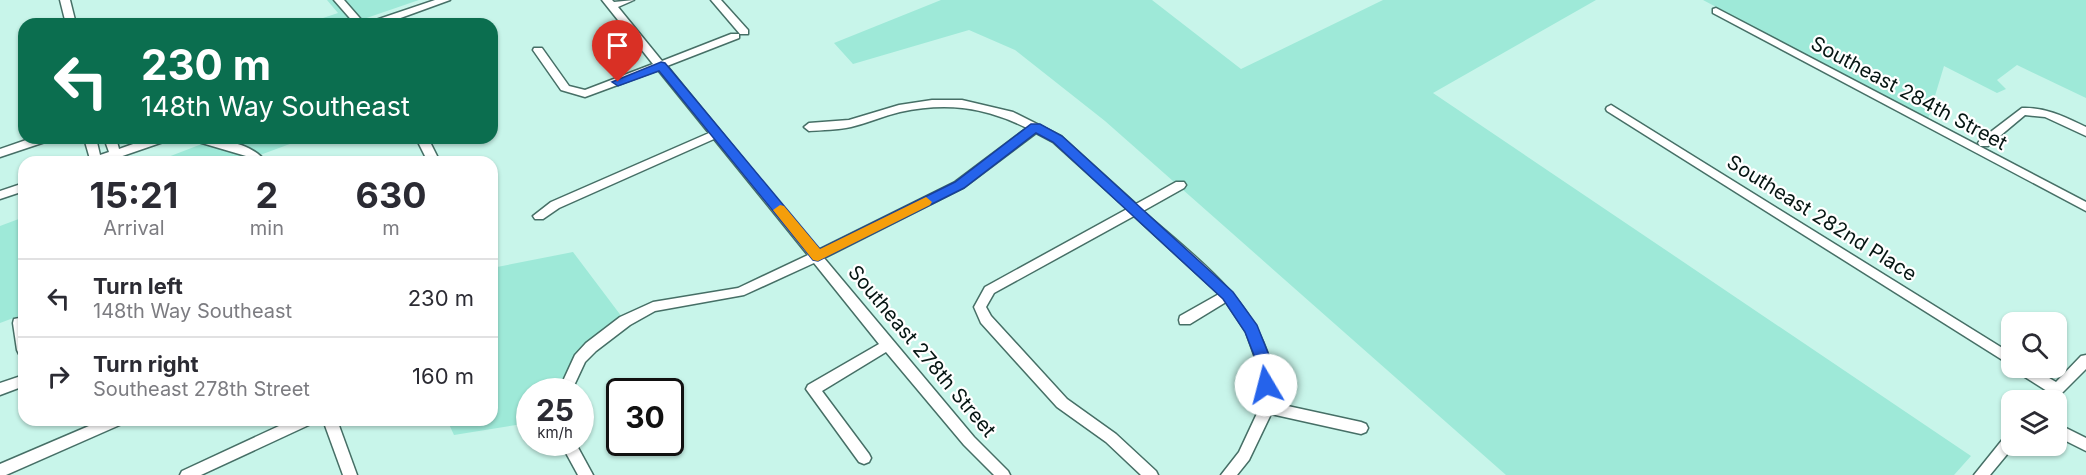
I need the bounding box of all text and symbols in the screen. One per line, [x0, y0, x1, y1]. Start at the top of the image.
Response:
pin [592, 20, 643, 82]
icon: arrive [601, 29, 634, 62]
street label: Southeast 284th Street [1807, 31, 2012, 155]
text: 230 m [141, 39, 271, 90]
icon: left [42, 42, 120, 120]
text: 148th Way Southeast [141, 90, 410, 123]
street label: Southeast 282nd Place [1723, 150, 1921, 286]
text: 15:21 [90, 173, 178, 217]
text: 2 [256, 173, 278, 217]
text: 630 [356, 173, 426, 217]
text: Arrival [103, 216, 165, 240]
text: min [250, 216, 284, 240]
text: m [382, 216, 400, 240]
street label: Southeast 278th Street [843, 260, 1001, 442]
text: Turn left [93, 273, 183, 299]
icon: left [42, 282, 75, 315]
text: 230 m [408, 285, 474, 311]
text: 148th Way Southeast [93, 299, 292, 323]
map controls [2001, 312, 2067, 456]
button: search [2001, 312, 2067, 378]
text: Turn right [93, 351, 199, 377]
position arrow [1234, 353, 1298, 417]
icon: right [42, 360, 75, 393]
text: 160 m [412, 363, 474, 389]
text: Southeast 278th Street [93, 377, 310, 401]
speed limit sign: 30 [606, 378, 684, 456]
button: layers [2001, 390, 2067, 456]
text: 25 [536, 392, 574, 428]
text: km/h [537, 423, 573, 442]

